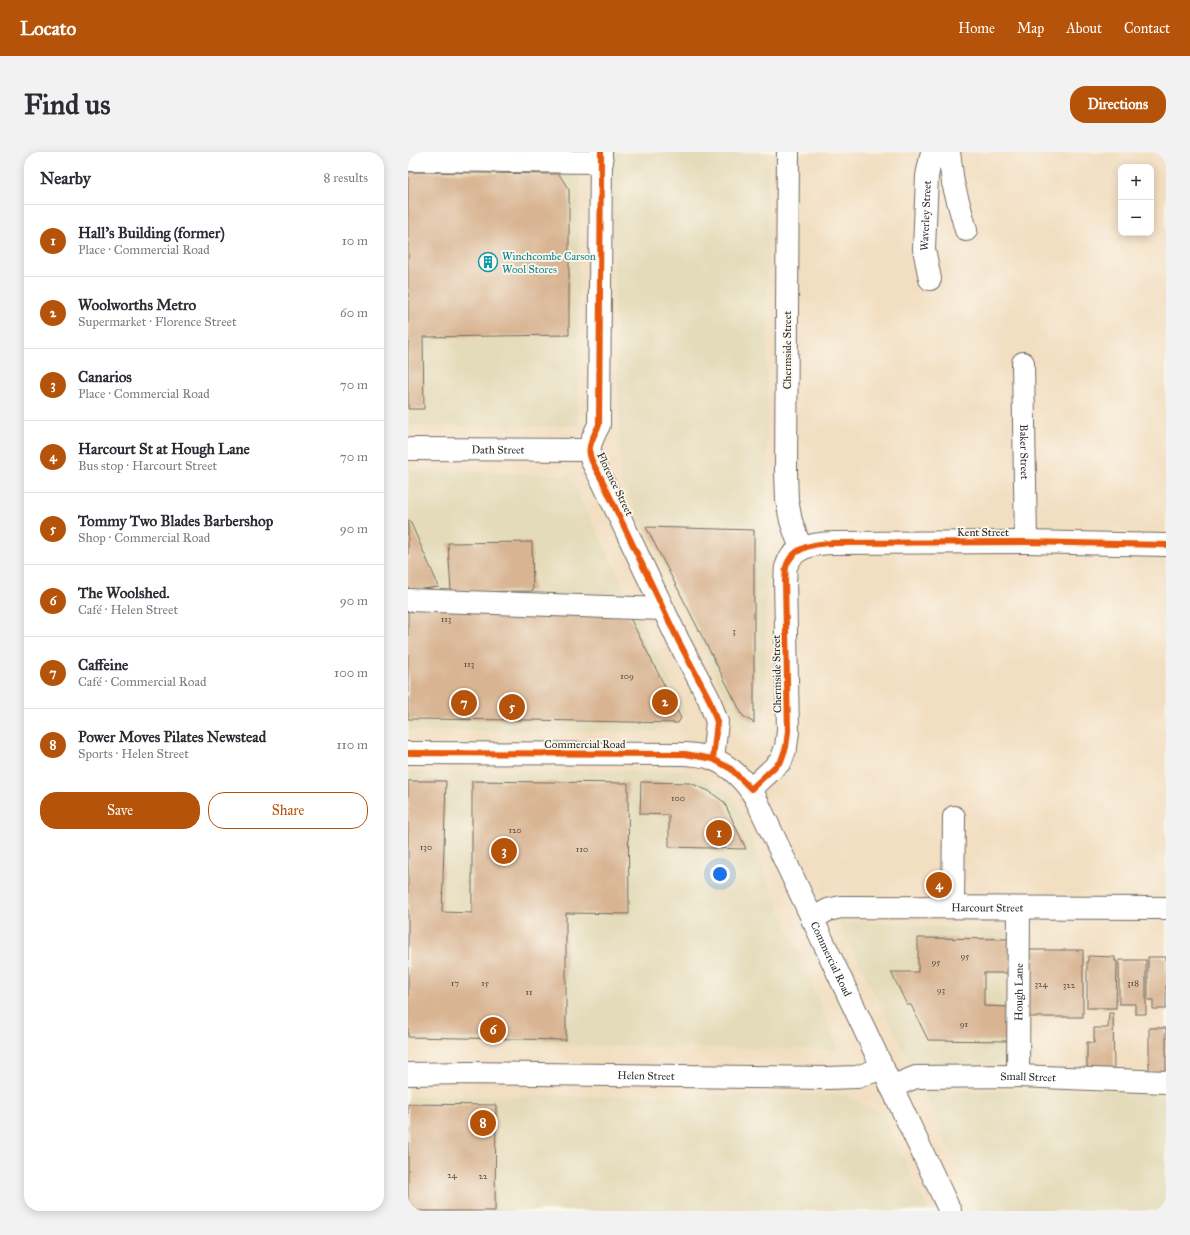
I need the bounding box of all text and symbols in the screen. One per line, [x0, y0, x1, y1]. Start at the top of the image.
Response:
text: Locato [20, 17, 76, 40]
text: Home [958, 20, 995, 37]
text: Map [1017, 20, 1044, 37]
text: About [1066, 20, 1102, 37]
text: Contact [1124, 20, 1170, 37]
button: Directions [1070, 86, 1166, 123]
text: Find us [24, 87, 110, 122]
map controls [1118, 164, 1154, 236]
button: + [1118, 164, 1154, 200]
text: Nearby [40, 168, 91, 189]
text: 8 results [324, 170, 368, 186]
street label: Waverley Street [917, 180, 933, 251]
button: − [1118, 200, 1154, 236]
text: Hall's Building (former) [78, 224, 225, 242]
text: 1 [50, 233, 56, 249]
text: 10 m [342, 233, 368, 249]
text: Place · Commercial Road [78, 242, 210, 258]
place label: Winchcombe Carson Wool Stores [502, 250, 596, 276]
building icon: Winchcombe Carson Wool Stores [477, 251, 499, 273]
text: Woolworths Metro [78, 296, 196, 314]
text: 2 [50, 305, 56, 321]
text: 60 m [340, 305, 368, 321]
street label: Chermside Street [781, 311, 794, 389]
text: Supermarket · Florence Street [78, 314, 237, 330]
text: Canarios [78, 368, 132, 386]
text: 3 [50, 377, 56, 393]
text: 70 m [340, 377, 368, 393]
text: Place · Commercial Road [78, 386, 210, 402]
street label: Baker Street [1018, 424, 1031, 480]
text: Harcourt St at Hough Lane [78, 440, 250, 458]
street label: Dath Street [471, 443, 525, 456]
text: 4 [49, 449, 57, 465]
text: 70 m [340, 449, 368, 465]
street label: Florence Street [594, 450, 636, 518]
text: Bus stop · Harcourt Street [78, 458, 217, 474]
text: Tommy Two Blades Barbershop [78, 512, 273, 530]
text: 5 [50, 521, 56, 537]
text: 90 m [340, 521, 368, 537]
street label: Kent Street [957, 526, 1009, 539]
text: Shop · Commercial Road [78, 530, 210, 546]
text: The Woolshed. [78, 584, 170, 602]
text: 6 [50, 593, 56, 609]
text: 90 m [340, 593, 368, 609]
text: Café · Helen Street [78, 602, 178, 618]
house number: 113 [441, 613, 452, 624]
house number: 3 [732, 625, 736, 636]
street label: Chermside Street [770, 635, 784, 713]
text: Caffeine [78, 656, 128, 674]
house number: 113 [464, 658, 475, 669]
text: 7 [50, 665, 56, 681]
text: 100 m [334, 665, 368, 681]
house number: 109 [620, 670, 634, 681]
text: Café · Commercial Road [78, 674, 207, 690]
pin: 2 [652, 687, 678, 717]
pin: 7 [451, 688, 477, 718]
pin: 5 [499, 692, 525, 722]
text: Power Moves Pilates Newstead [78, 728, 266, 746]
text: 8 [50, 737, 56, 753]
text: 110 m [336, 737, 368, 753]
street label: Commercial Road [544, 738, 626, 751]
text: Sports · Helen Street [78, 746, 189, 762]
button: Save [40, 792, 200, 829]
button: Share [208, 792, 368, 829]
house number: 100 [671, 792, 685, 803]
pin: 1 [706, 818, 732, 848]
house number: 120 [508, 824, 522, 835]
pin: 3 [491, 836, 517, 866]
house number: 130 [420, 841, 432, 852]
house number: 110 [576, 843, 588, 854]
your location [710, 864, 730, 884]
pin: 4 [926, 870, 952, 900]
street label: Harcourt Street [951, 901, 1024, 914]
street label: Commercial Road [808, 919, 855, 999]
house number: 95 [960, 950, 970, 961]
house number: 95 [931, 956, 941, 967]
street label: Hough Lane [1012, 963, 1025, 1021]
house number: 17 [451, 977, 459, 988]
house number: 15 [481, 977, 490, 988]
house number: 318 [1127, 977, 1139, 988]
house number: 324 [1034, 978, 1049, 989]
house number: 322 [1063, 979, 1076, 990]
house number: 93 [937, 984, 946, 995]
house number: 11 [525, 986, 533, 997]
pin: 6 [480, 1015, 506, 1045]
house number: 91 [960, 1018, 969, 1029]
street label: Helen Street [617, 1069, 675, 1082]
street label: Small Street [1000, 1069, 1056, 1084]
pin: 8 [470, 1108, 496, 1138]
house number: 24 [447, 1169, 458, 1180]
house number: 22 [479, 1170, 488, 1181]

